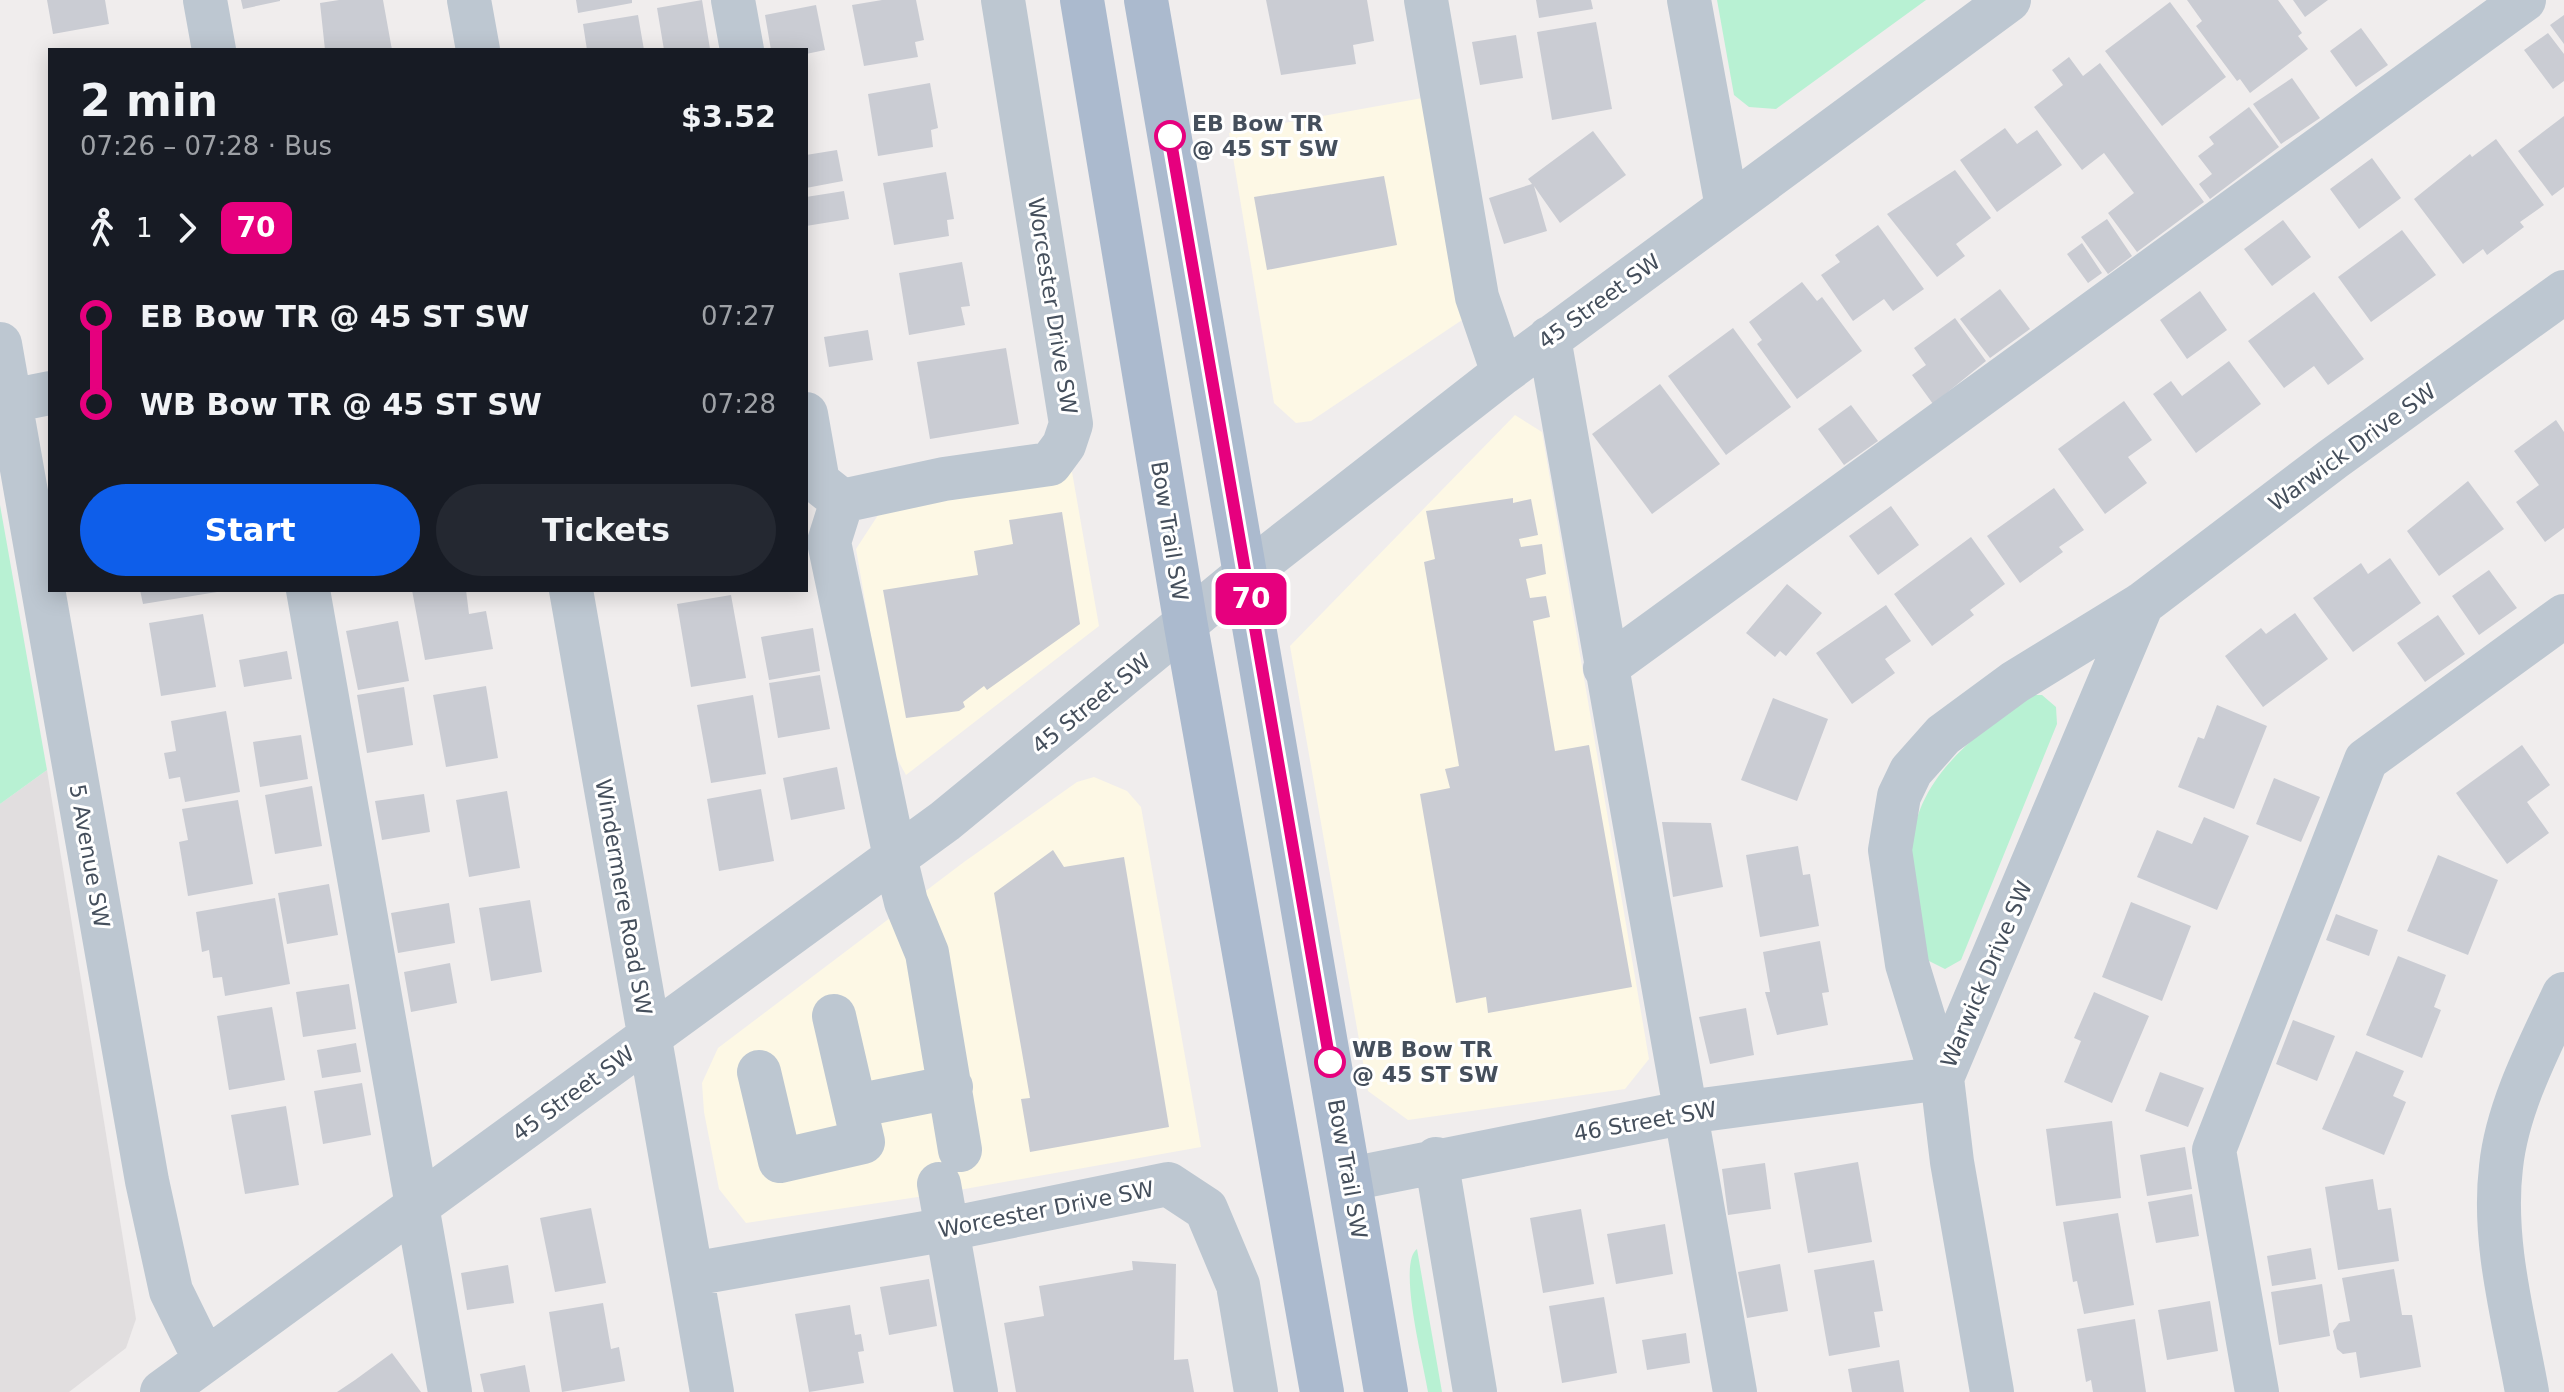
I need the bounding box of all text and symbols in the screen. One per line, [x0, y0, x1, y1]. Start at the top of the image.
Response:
text: 2 min [80, 75, 218, 126]
text: $3.52 [681, 99, 776, 134]
place label: EB Bow TR @ 45 ST SW [1192, 111, 1339, 161]
marker: EB Bow TR @ 45 ST SW [1155, 121, 1185, 151]
text: 07:26 – 07:28 · Bus [80, 131, 332, 161]
street label: Worcester Drive SW [1023, 196, 1082, 416]
icon: walk [80, 206, 124, 250]
icon: forward [165, 206, 209, 250]
text: 70 [237, 211, 276, 244]
text: 1 [136, 213, 153, 243]
street label: 45 Street SW [1533, 249, 1665, 354]
text: EB Bow TR @ 45 ST SW [140, 299, 529, 334]
text: 07:27 [701, 301, 776, 331]
street label: Warwick Drive SW [2264, 378, 2441, 516]
text: WB Bow TR @ 45 ST SW [140, 387, 542, 422]
text: 07:28 [701, 389, 776, 419]
street label: Bow Trail SW [1146, 459, 1193, 603]
button: Start [80, 484, 420, 576]
button: Tickets [436, 484, 776, 576]
line badge: 70 [1215, 573, 1287, 625]
text: 70 [1232, 582, 1270, 615]
street label: 45 Street SW [1027, 648, 1156, 759]
street label: Windermere Road SW [590, 777, 657, 1017]
street label: 5 Avenue SW [65, 782, 114, 930]
street label: Warwick Drive SW [1936, 877, 2037, 1071]
place label: WB Bow TR @ 45 ST SW [1352, 1037, 1499, 1087]
street label: 45 Street SW [507, 1041, 639, 1146]
marker: WB Bow TR @ 45 ST SW [1315, 1047, 1345, 1077]
street label: Bow Trail SW [1323, 1097, 1372, 1241]
street label: 46 Street SW [1572, 1097, 1719, 1146]
street label: Worcester Drive SW [936, 1176, 1156, 1243]

